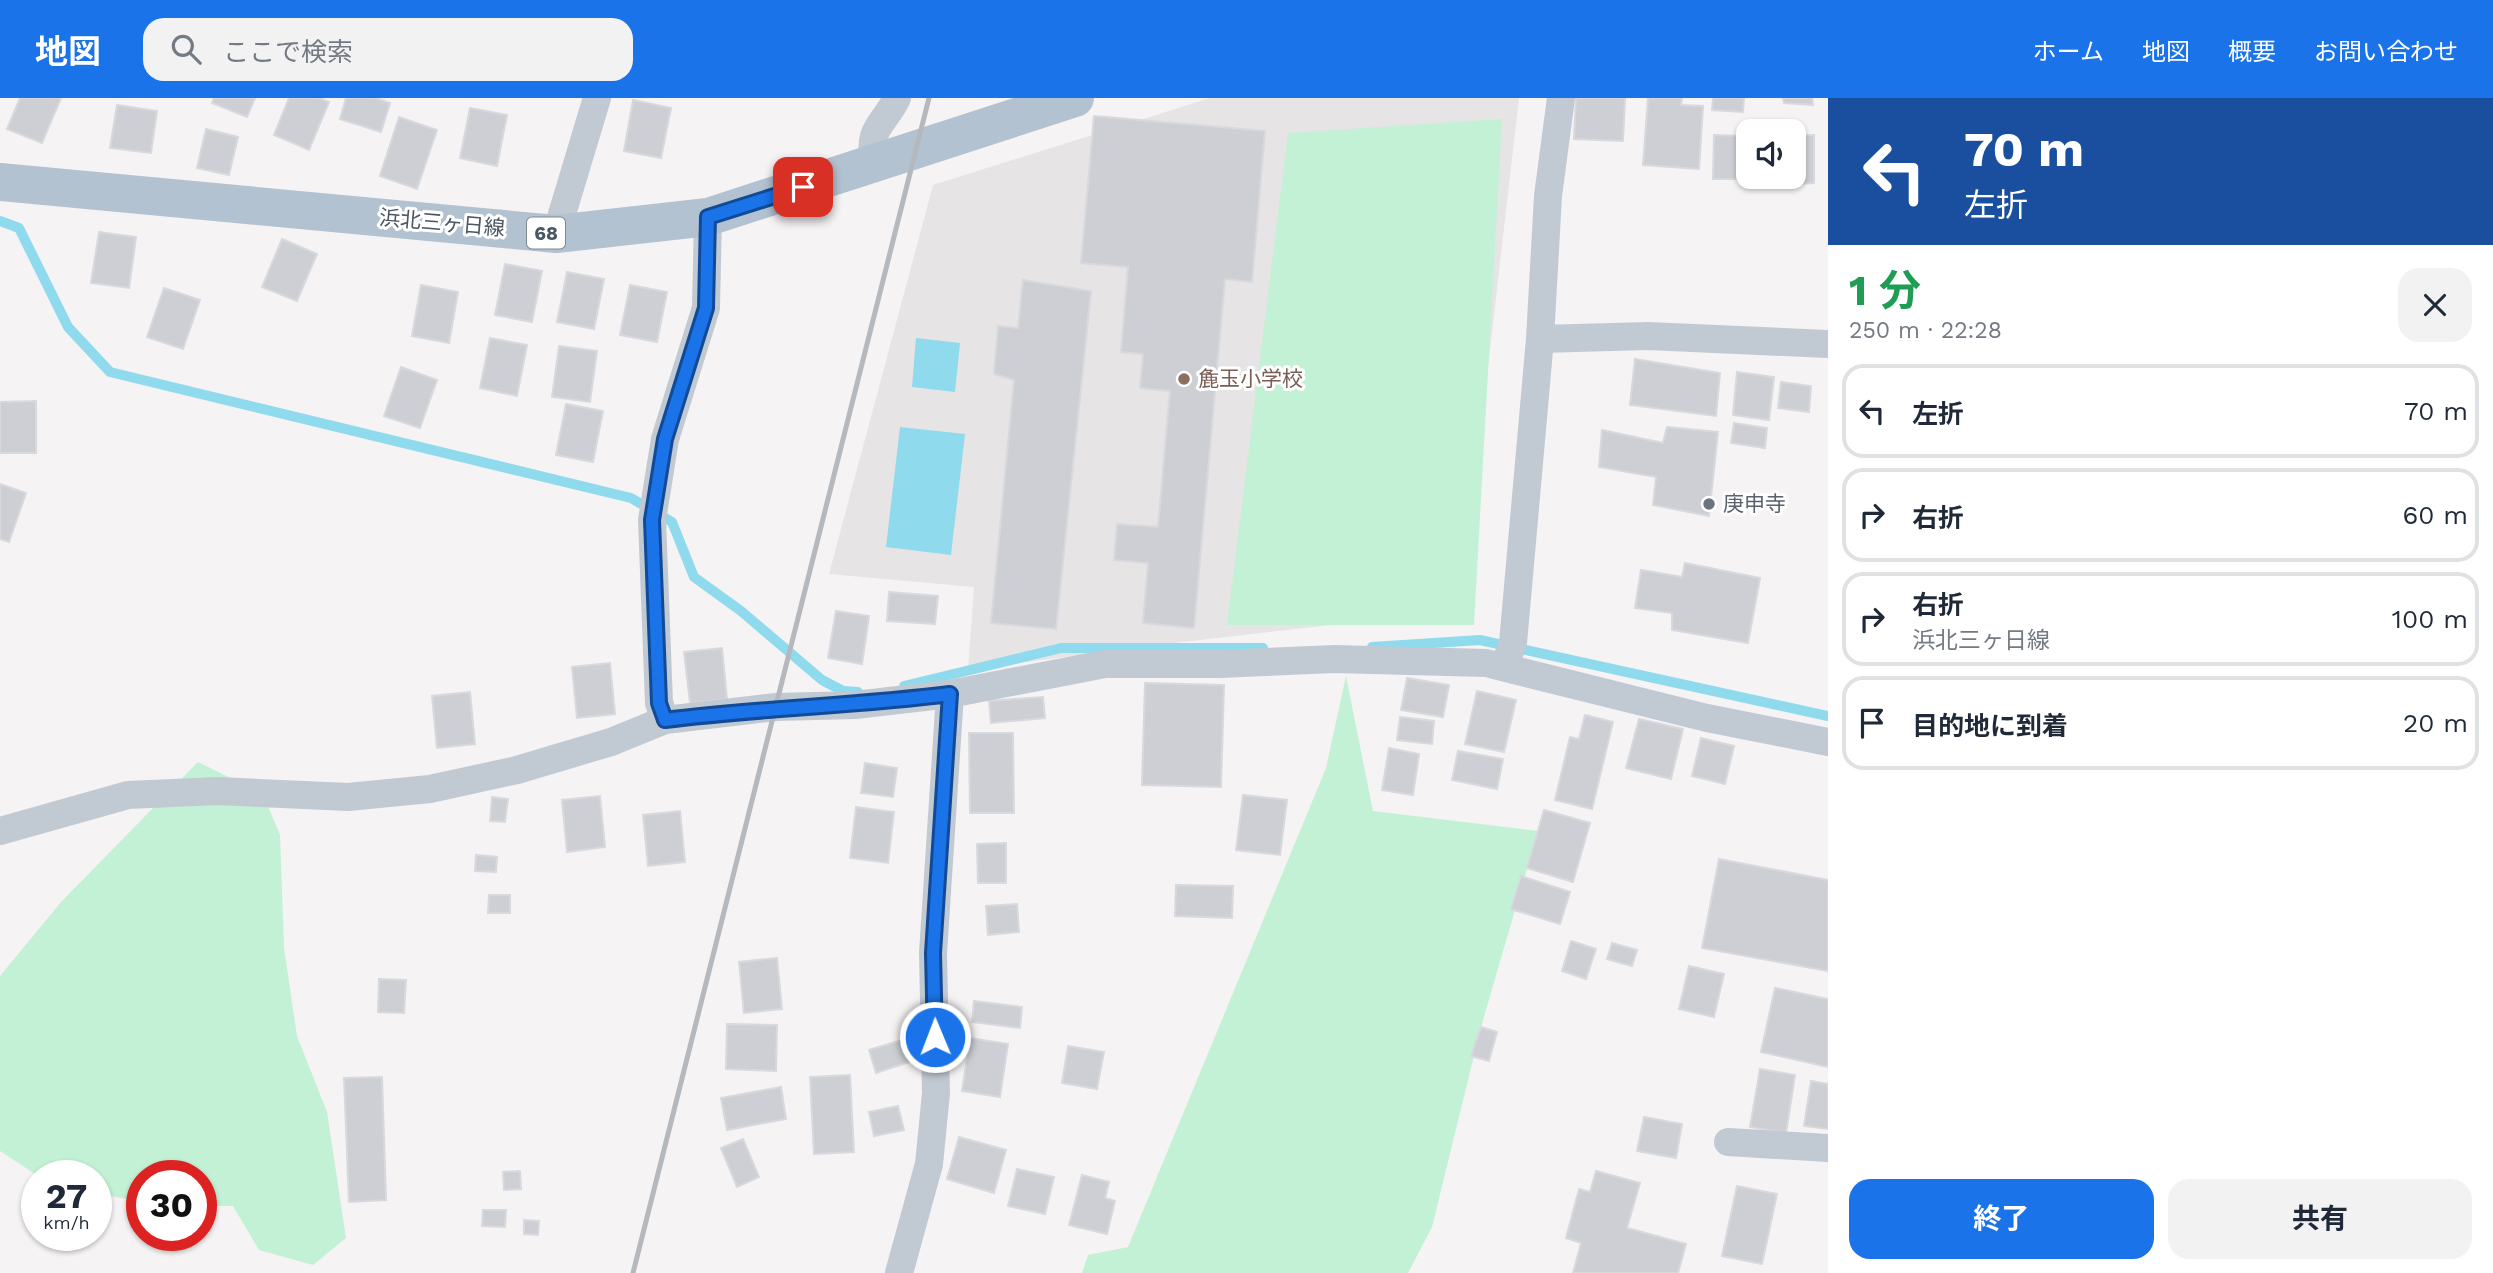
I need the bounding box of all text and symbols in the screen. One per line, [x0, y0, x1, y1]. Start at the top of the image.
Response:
search box [143, 18, 633, 81]
icon: search [167, 30, 205, 68]
text: 地図 [35, 32, 101, 71]
text: ここで検索 [223, 37, 353, 67]
text: ホーム [2033, 38, 2104, 66]
text: 地図 [2142, 38, 2190, 66]
text: 概要 [2228, 38, 2276, 66]
text: お問い合わせ [2314, 38, 2458, 66]
map controls [1736, 119, 1806, 189]
button: sound [1736, 119, 1806, 189]
text: 70 m [1964, 120, 2084, 178]
icon: left [1849, 126, 1940, 217]
pin [773, 157, 833, 217]
icon: arrive [784, 168, 822, 206]
text: 左折 [1964, 186, 2028, 224]
street label: 浜北三ヶ日線 [378, 205, 506, 240]
road number: 68 [527, 217, 565, 248]
text: 1 分 [1849, 266, 1921, 315]
button: close [2398, 268, 2472, 342]
text: 250 m · 22:28 [1849, 317, 2002, 344]
place label: 麁玉小学校 [1198, 366, 1303, 391]
marker: 麁玉小学校 [1176, 371, 1192, 387]
icon: left [1853, 392, 1891, 430]
text: 70 m [2404, 396, 2468, 426]
text: 左折 [1912, 399, 1964, 429]
place label: 庚申寺 [1723, 491, 1786, 516]
marker: 庚申寺 [1701, 496, 1717, 512]
icon: right [1853, 496, 1891, 534]
text: 60 m [2402, 500, 2468, 530]
text: 右折 [1912, 503, 1964, 533]
text: 右折 [1912, 590, 1964, 620]
icon: right [1853, 600, 1891, 638]
text: 100 m [2392, 604, 2468, 634]
text: 浜北三ヶ日線 [1912, 627, 2050, 654]
icon: arrive [1853, 704, 1891, 742]
text: 20 m [2403, 708, 2468, 738]
text: 目的地に到着 [1912, 711, 2068, 741]
position arrow [898, 1000, 972, 1074]
speed limit sign: 30 [126, 1160, 217, 1251]
text: 27 [46, 1175, 87, 1217]
button: 終了 [1849, 1179, 2154, 1259]
button: 共有 [2168, 1179, 2472, 1259]
text: km/h [43, 1212, 90, 1233]

